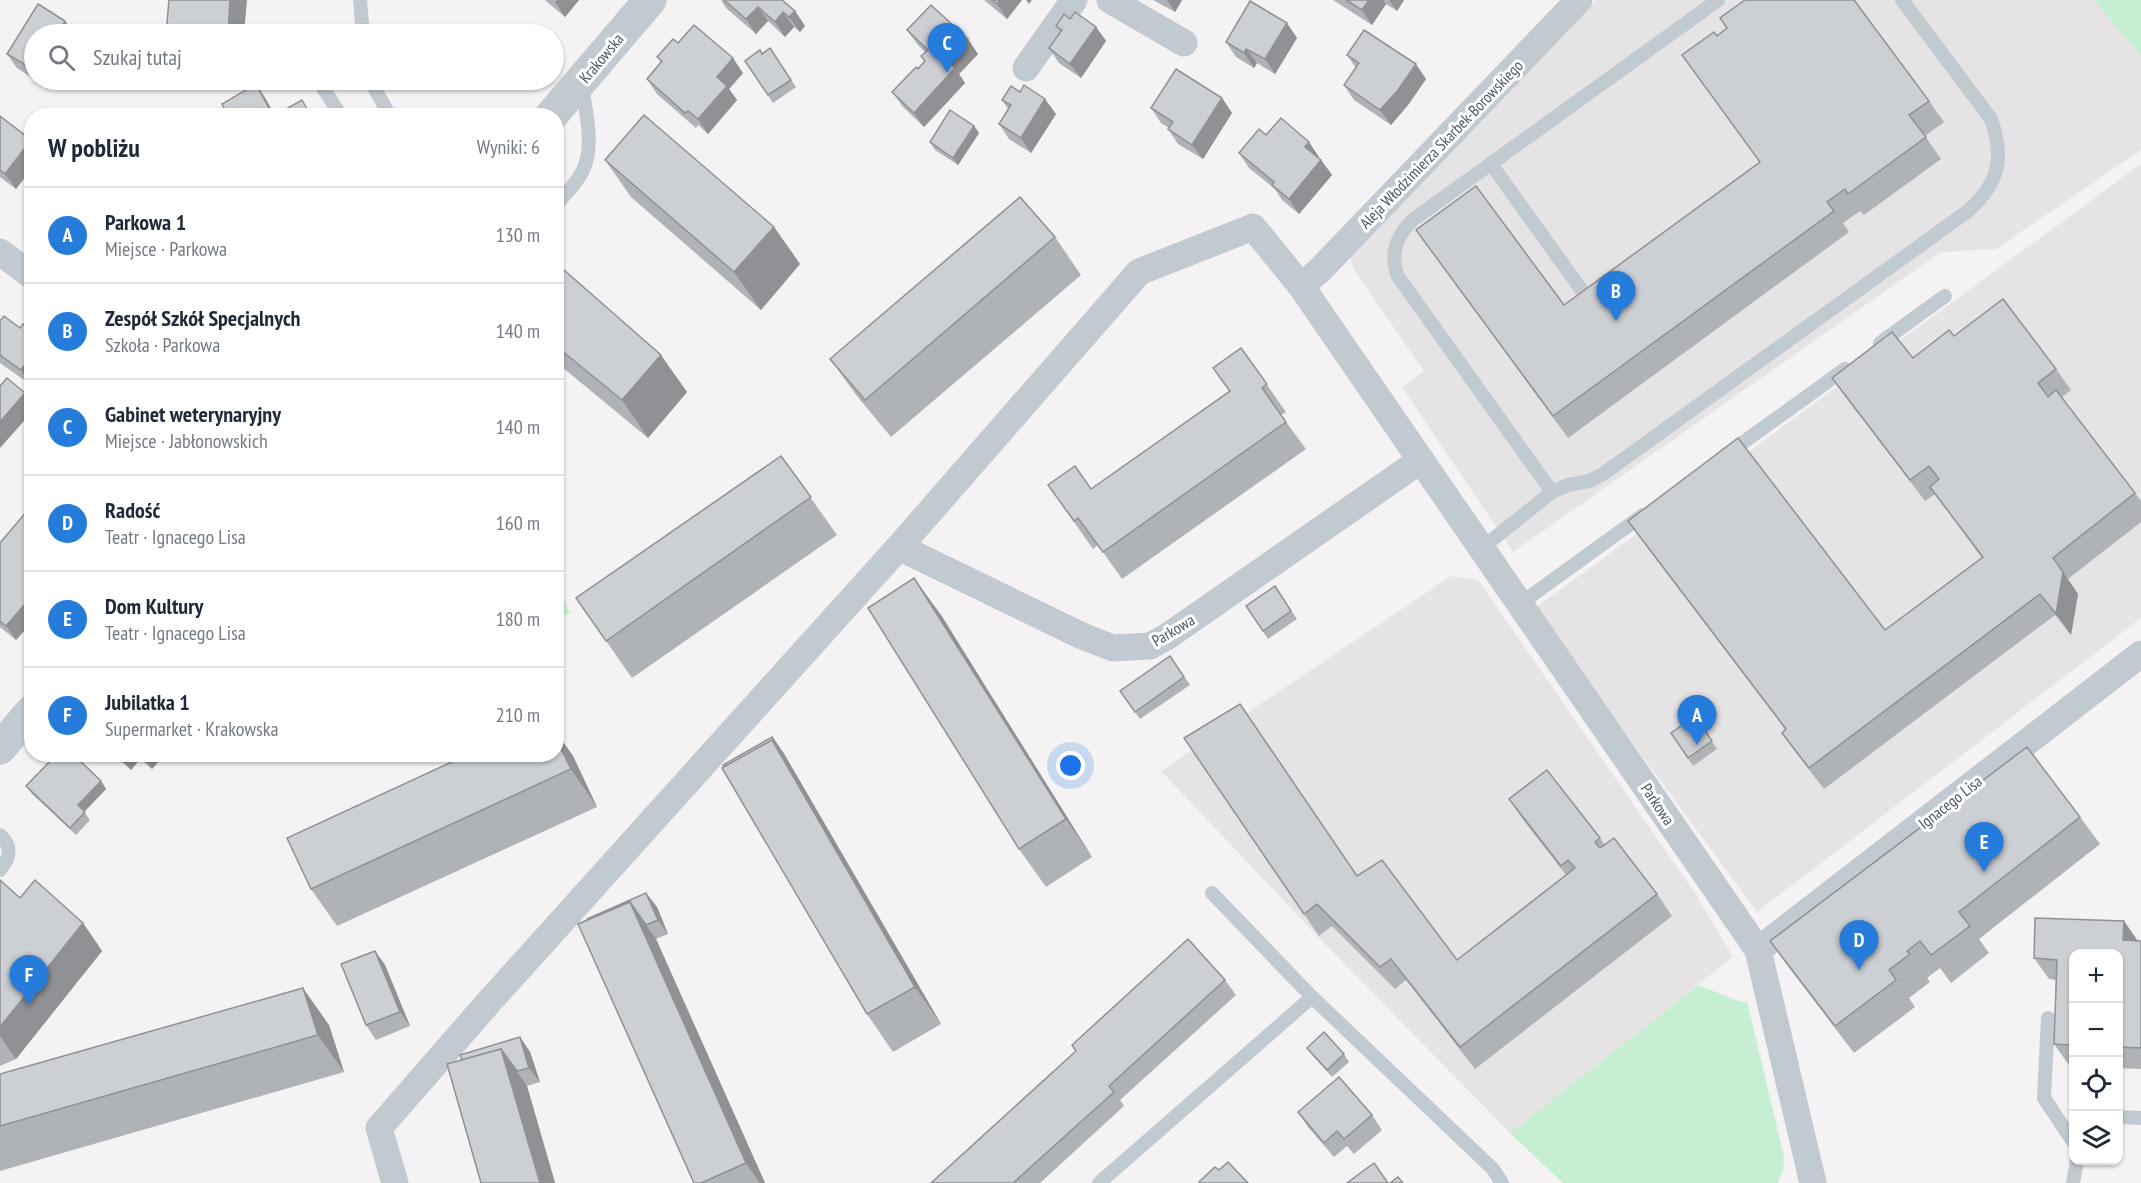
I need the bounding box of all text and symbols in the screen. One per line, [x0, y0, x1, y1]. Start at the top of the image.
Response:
pin: C [928, 23, 966, 73]
search box [24, 24, 564, 90]
street label: Krakowska [575, 29, 627, 87]
icon: search [45, 41, 78, 74]
text: Szukaj tutaj [93, 43, 182, 71]
street label: Aleja Włodzimierza Skarbek-Borowskiego [1355, 55, 1527, 233]
text: W pobliżu [48, 131, 140, 164]
text: Wyniki: 6 [477, 134, 540, 160]
text: Parkowa 1 [105, 208, 186, 236]
text: A [62, 222, 73, 248]
text: 130 m [496, 222, 540, 248]
text: Miejsce · Parkowa [105, 236, 227, 262]
pin: B [1596, 272, 1636, 321]
text: Zespół Szkół Specjalnych [105, 304, 301, 332]
text: B [63, 318, 72, 344]
text: 140 m [496, 318, 540, 344]
text: Szkoła · Parkowa [105, 332, 220, 358]
text: Gabinet weterynaryjny [105, 400, 281, 428]
text: C [63, 414, 72, 440]
text: 140 m [496, 414, 540, 440]
text: Miejsce · Jabłonowskich [105, 428, 268, 454]
text: Radość [105, 496, 160, 524]
text: D [62, 510, 73, 536]
text: 160 m [496, 510, 540, 536]
text: Teatr · Ignacego Lisa [105, 524, 246, 550]
text: Dom Kultury [105, 592, 203, 620]
text: E [63, 606, 72, 632]
text: 180 m [496, 606, 540, 632]
street label: Parkowa [1148, 610, 1198, 650]
text: Teatr · Ignacego Lisa [105, 620, 246, 646]
text: Jubilatka 1 [105, 688, 190, 716]
pin: A [1678, 696, 1716, 745]
text: F [63, 702, 72, 728]
text: 210 m [496, 702, 540, 728]
text: Supermarket · Krakowska [105, 716, 279, 742]
your location [1056, 751, 1085, 780]
street label: Ignacego Lisa [1914, 771, 1986, 833]
street label: Parkowa [1637, 779, 1679, 829]
pin: E [1964, 822, 2004, 872]
pin: D [1840, 920, 1878, 970]
map controls [2069, 949, 2123, 1165]
button: + [2069, 949, 2123, 1003]
pin: F [9, 956, 48, 1005]
button: − [2069, 1003, 2123, 1057]
button: locate [2069, 1057, 2123, 1111]
button: layers [2069, 1111, 2123, 1165]

